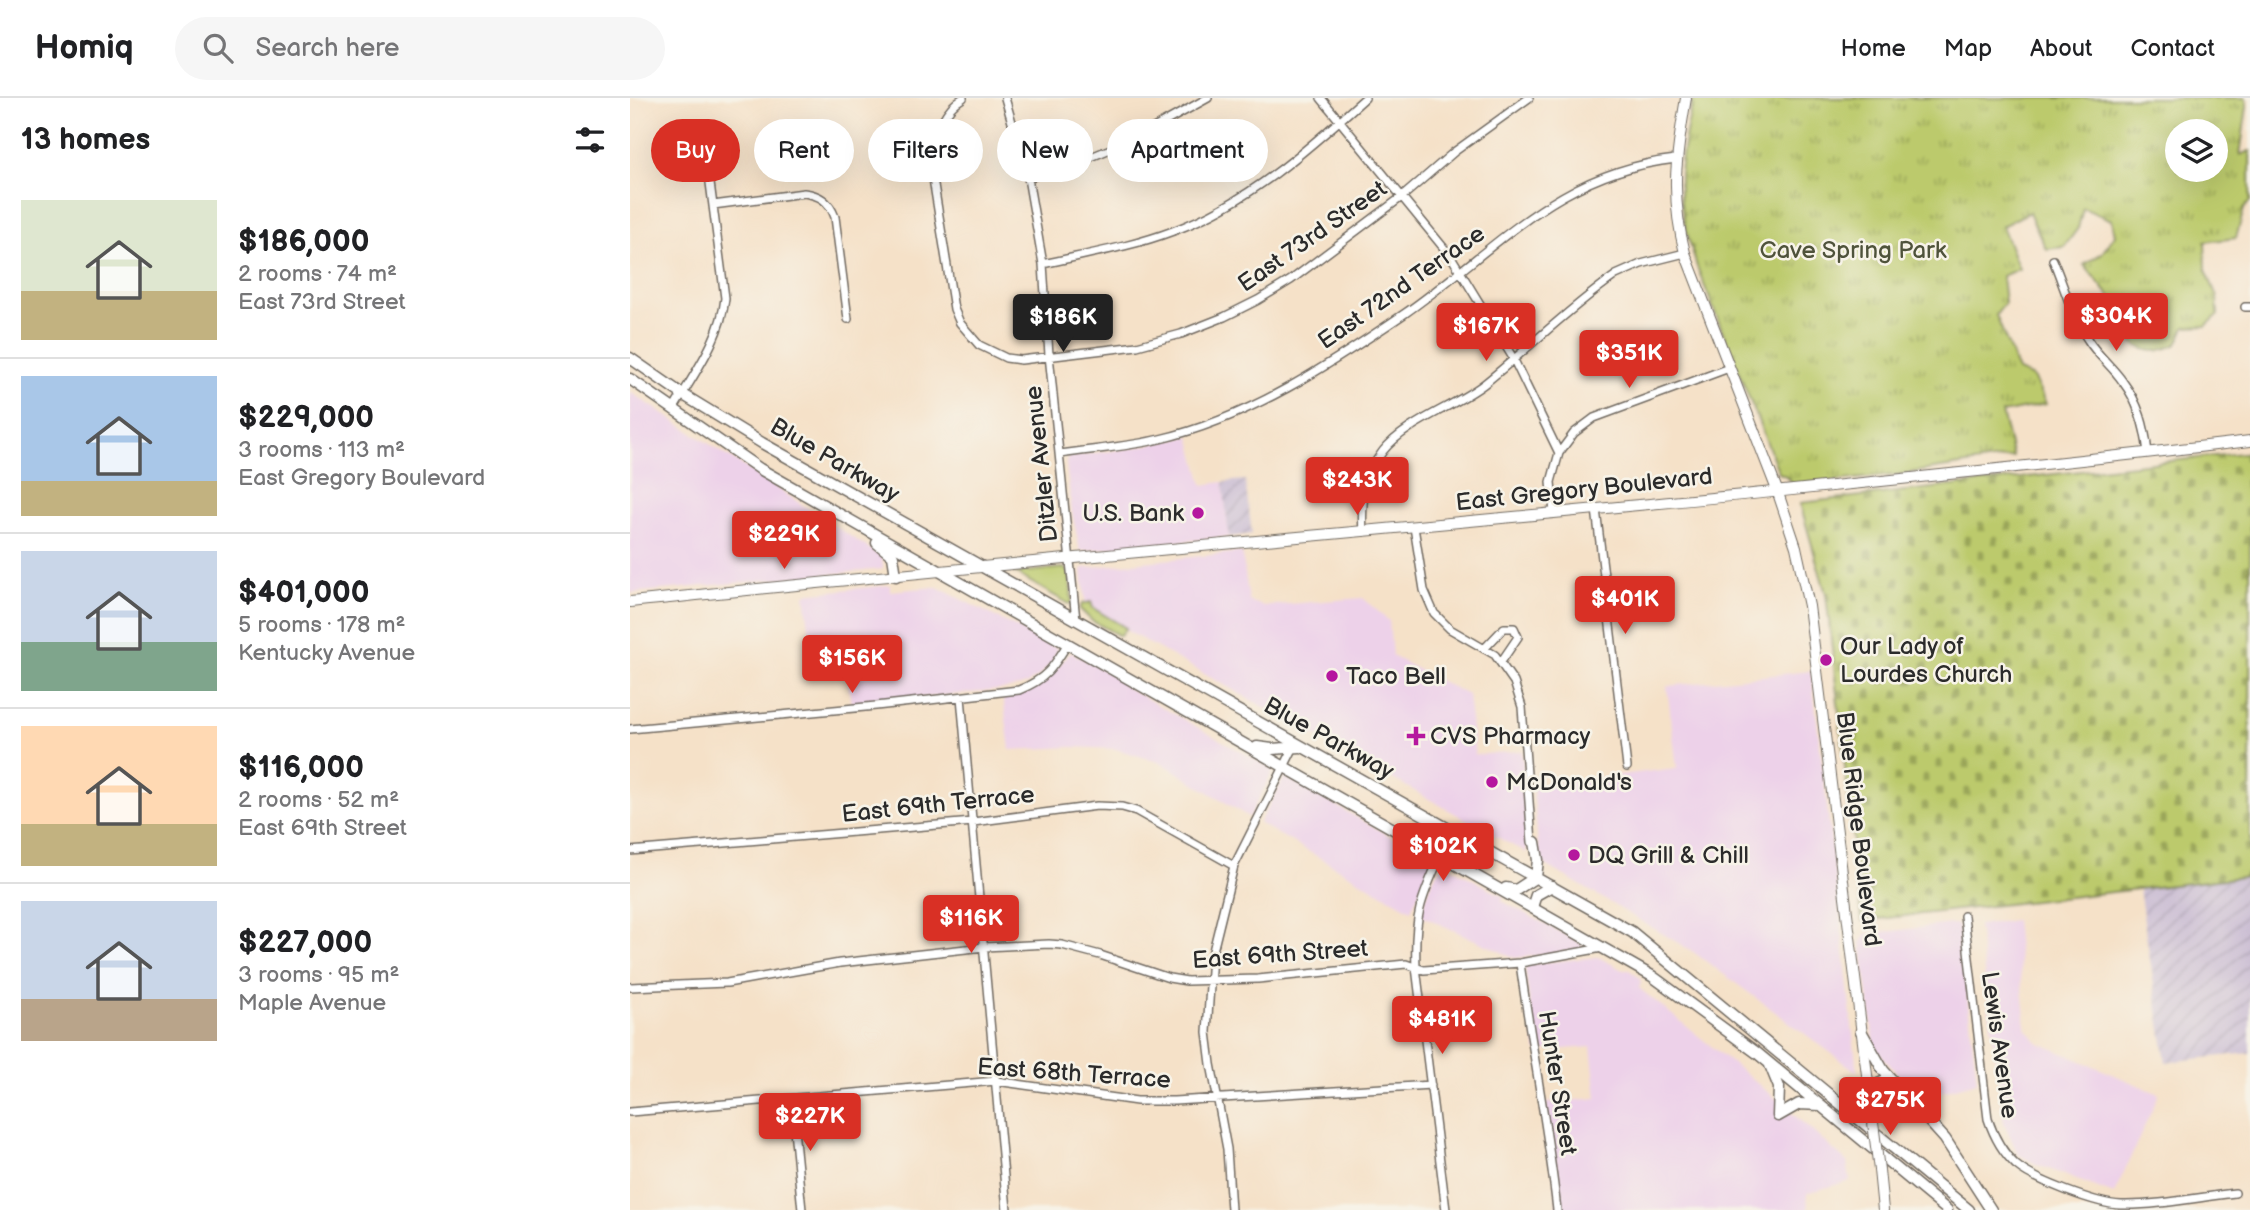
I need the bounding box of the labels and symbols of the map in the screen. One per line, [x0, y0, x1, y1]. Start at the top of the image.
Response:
street label: East 73rd Street [1232, 174, 1393, 298]
street label: East 72nd Terrace [1312, 219, 1490, 356]
park label: Cave Spring Park [1760, 236, 1947, 265]
pin: $186K [1014, 294, 1112, 354]
pin: $304K [2067, 294, 2165, 353]
pin: $167K [1437, 303, 1535, 363]
pin: $351K [1580, 330, 1678, 390]
street label: Ditzler Avenue [1019, 384, 1064, 544]
street label: Blue Parkway [765, 412, 905, 509]
pin: $243K [1308, 458, 1406, 517]
street label: East Gregory Boulevard [1454, 462, 1714, 517]
place label: U.S. Bank [1082, 499, 1184, 528]
marker: U.S. Bank [1190, 505, 1206, 521]
pin: $229K [735, 512, 833, 571]
pin: $401K [1576, 576, 1674, 636]
place label: Our Lady of Lourdes Church [1840, 632, 2012, 689]
pin: $156K [803, 636, 901, 695]
marker: Our Lady of Lourdes Church [1818, 652, 1834, 668]
place label: Taco Bell [1346, 662, 1446, 691]
marker: Taco Bell [1324, 668, 1340, 684]
street label: Blue Parkway [1259, 691, 1399, 786]
street label: Blue Ridge Boulevard [1830, 710, 1887, 948]
place label: CVS Pharmacy [1430, 722, 1591, 751]
marker: CVS Pharmacy [1408, 728, 1424, 744]
place label: McDonald's [1506, 768, 1632, 797]
marker: McDonald's [1484, 774, 1500, 790]
street label: East 69th Terrace [840, 780, 1036, 829]
pin: $102K [1394, 824, 1492, 883]
place label: DQ Grill & Chill [1588, 841, 1749, 870]
marker: DQ Grill & Chill [1566, 847, 1582, 863]
pin: $116K [922, 896, 1020, 955]
street label: East 69th Street [1191, 934, 1370, 975]
street label: Lewis Avenue [1975, 970, 2024, 1120]
pin: $481K [1393, 996, 1491, 1056]
street label: Hunter Street [1532, 1009, 1583, 1158]
street label: East 68th Terrace [976, 1052, 1172, 1095]
pin: $275K [1841, 1077, 1939, 1137]
pin: $227K [761, 1094, 859, 1153]

